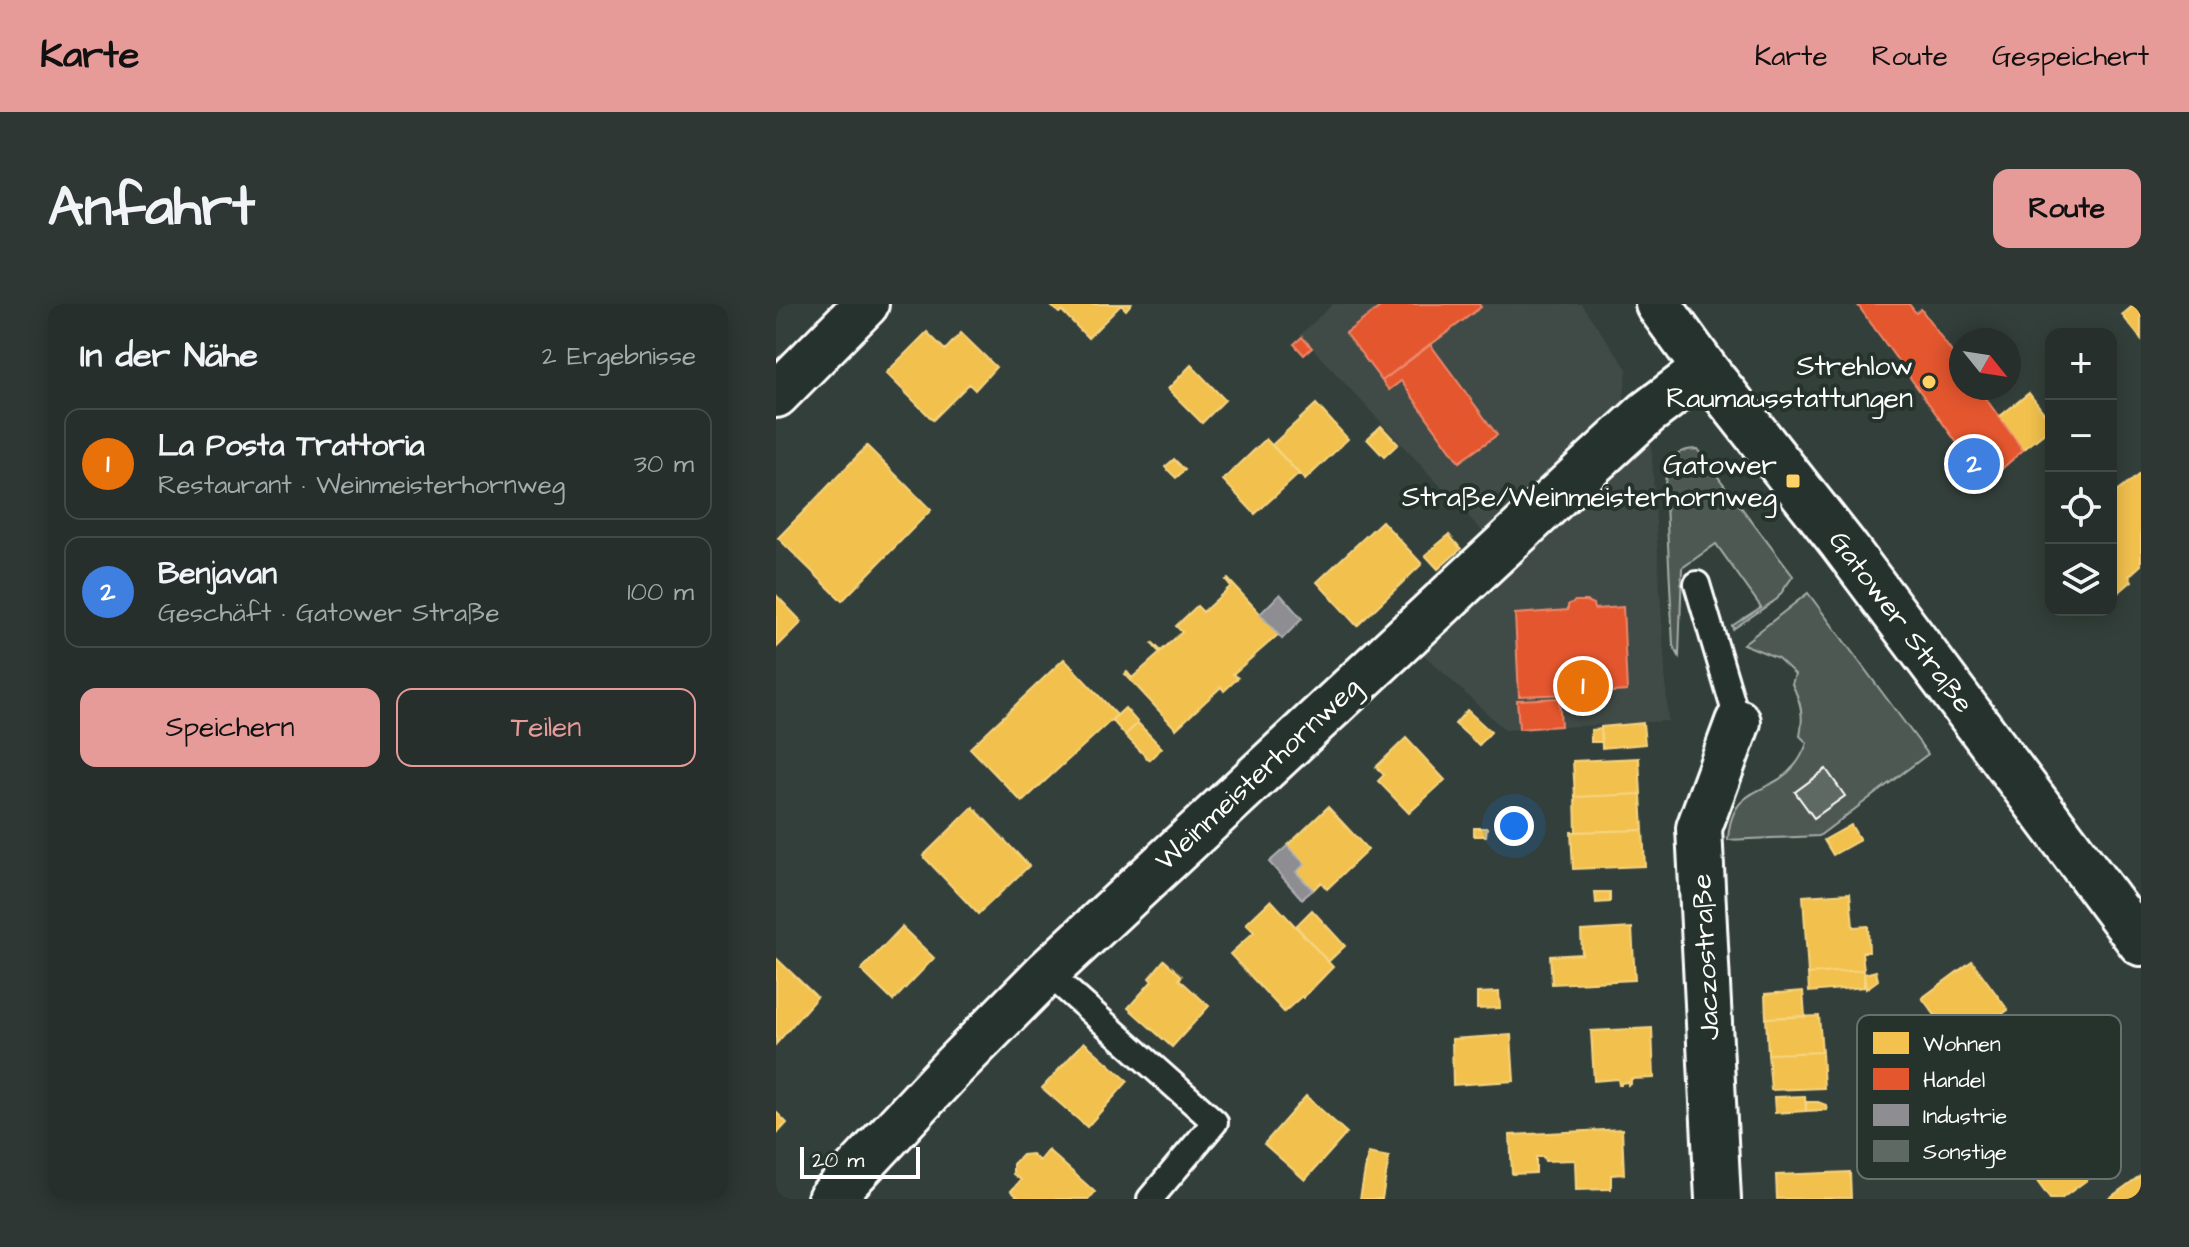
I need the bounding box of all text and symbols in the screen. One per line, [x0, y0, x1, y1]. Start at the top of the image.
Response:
text: Karte [40, 30, 139, 82]
text: Karte [1754, 37, 1828, 76]
text: Route [1872, 37, 1948, 76]
text: Gespeichert [1992, 37, 2149, 76]
text: Anfahrt [48, 169, 255, 247]
button: Route [1993, 169, 2141, 248]
north arrow [1949, 328, 2021, 400]
map controls [2045, 328, 2117, 616]
button: + [2045, 328, 2117, 400]
text: In der Nähe [80, 332, 258, 380]
text: 2 Ergebnisse [542, 338, 696, 374]
place label: Strehlow Raumausstattungen [1666, 347, 1913, 419]
marker: Strehlow Raumausstattungen [1920, 373, 1938, 391]
button: − [2045, 400, 2117, 472]
text: La Posta Trattoria [158, 425, 425, 467]
pin: 2 [1948, 434, 2000, 494]
text: 1 [106, 446, 110, 482]
text: 30 m [634, 446, 694, 482]
place label: Gatower Straße/Weinmeisterhornweg [1402, 446, 1777, 518]
text: Restaurant · Weinmeisterhornweg [158, 467, 565, 503]
marker: Gatower Straße/Weinmeisterhornweg [1784, 472, 1802, 490]
button: locate [2045, 472, 2117, 544]
street label: Gatower Straße [1819, 523, 1983, 721]
button: layers [2045, 544, 2117, 616]
text: Benjavan [158, 553, 277, 595]
text: 2 [101, 574, 115, 610]
text: 100 m [627, 574, 694, 610]
text: Geschäft · Gatower Straße [158, 595, 500, 631]
pin: 1 [1557, 656, 1609, 716]
street label: Weinmeisterhornweg [1147, 668, 1370, 880]
button: Speichern [80, 688, 380, 767]
button: Teilen [396, 688, 696, 767]
your location [1494, 806, 1534, 846]
street label: Jaczostraße [1682, 873, 1730, 1041]
legend [1857, 1015, 2121, 1179]
text: Wohnen [1923, 1029, 2001, 1060]
text: Handel [1923, 1065, 1985, 1096]
text: Industrie [1923, 1101, 2007, 1132]
text: Sonstige [1923, 1137, 2007, 1169]
scale bar [800, 1143, 920, 1179]
text: 20 m [812, 1145, 864, 1176]

